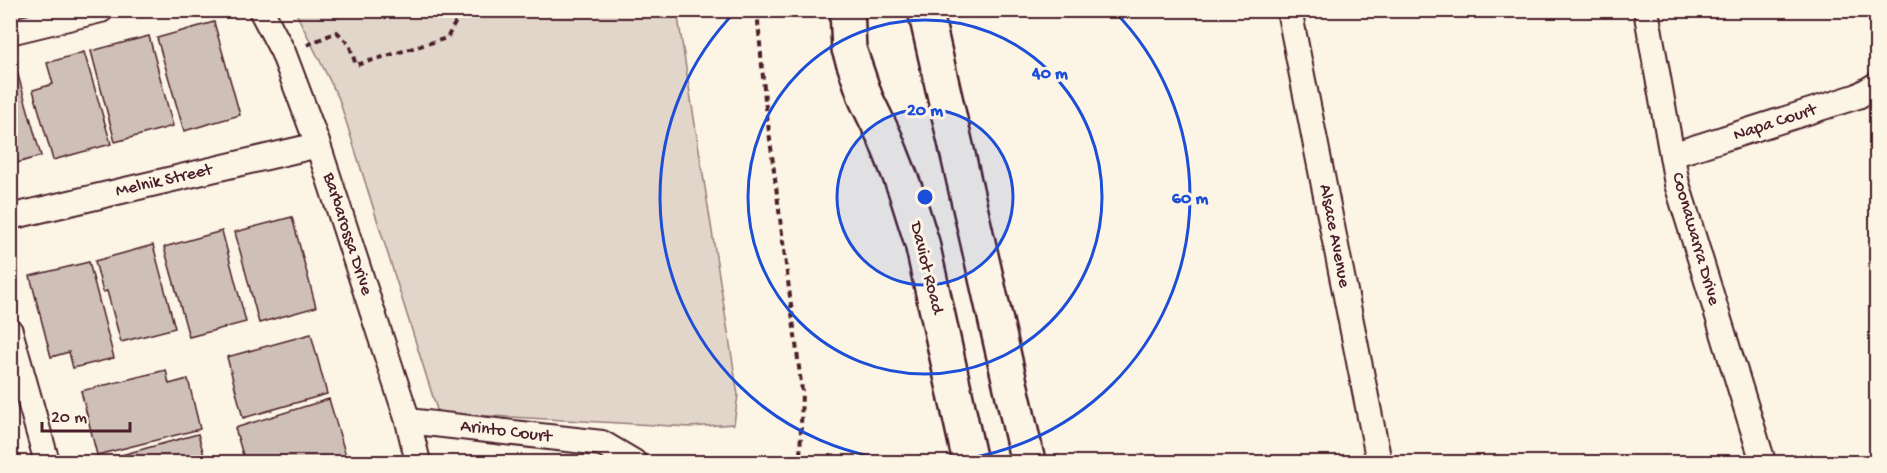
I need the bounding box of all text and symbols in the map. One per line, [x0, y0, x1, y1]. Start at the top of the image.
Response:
text: 40 m [1031, 64, 1068, 85]
street label: Napa Court [1731, 99, 1821, 146]
text: 20 m [907, 101, 943, 122]
street label: Melnik Street [114, 159, 216, 202]
street label: Barbarossa Drive [317, 169, 377, 299]
street label: Coonawarra Drive [1666, 170, 1724, 308]
street label: Alsace Avenue [1314, 182, 1354, 290]
centre of rings [915, 187, 935, 207]
text: 60 m [1172, 189, 1208, 210]
street label: Daviot Road [904, 219, 948, 317]
scale bar [42, 395, 130, 433]
text: 20 m [51, 408, 87, 429]
street label: Arinto Court [459, 416, 554, 448]

